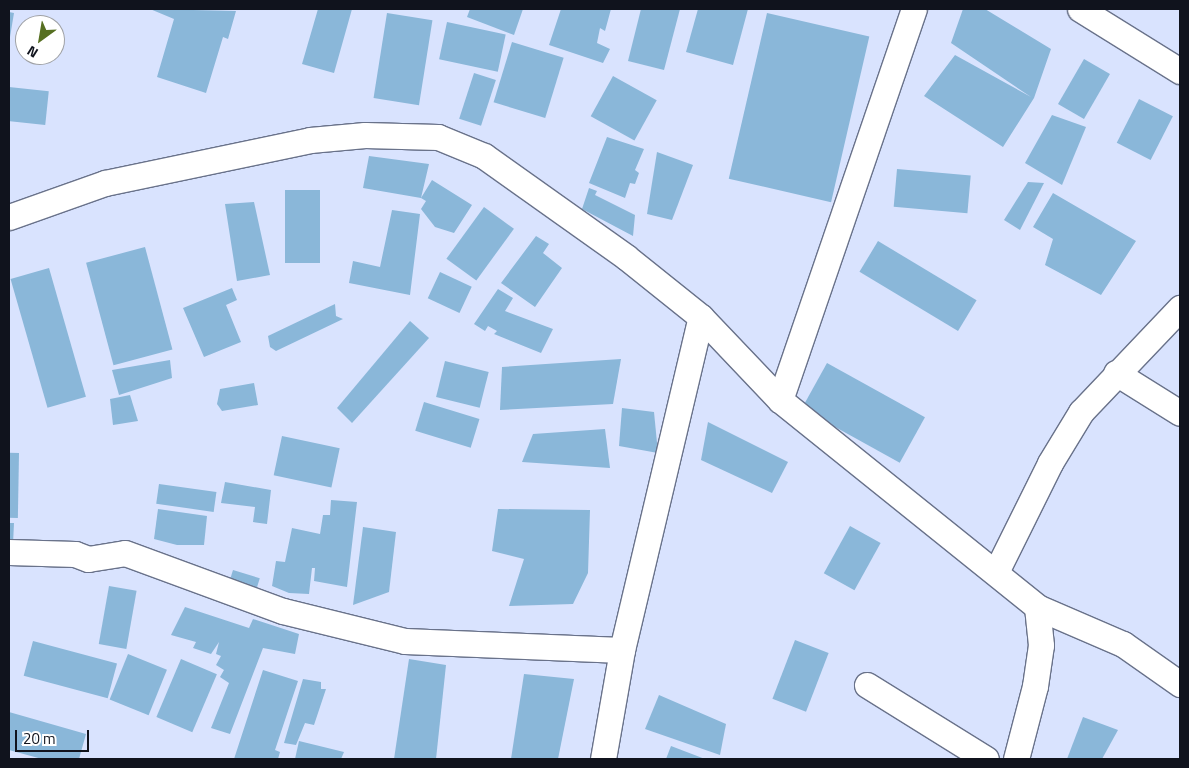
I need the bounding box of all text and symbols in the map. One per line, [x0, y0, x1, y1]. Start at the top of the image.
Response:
north arrow [15, 15, 65, 65]
text: N [23, 41, 42, 64]
scale bar [18, 720, 91, 752]
text: 20 m [23, 727, 56, 750]

